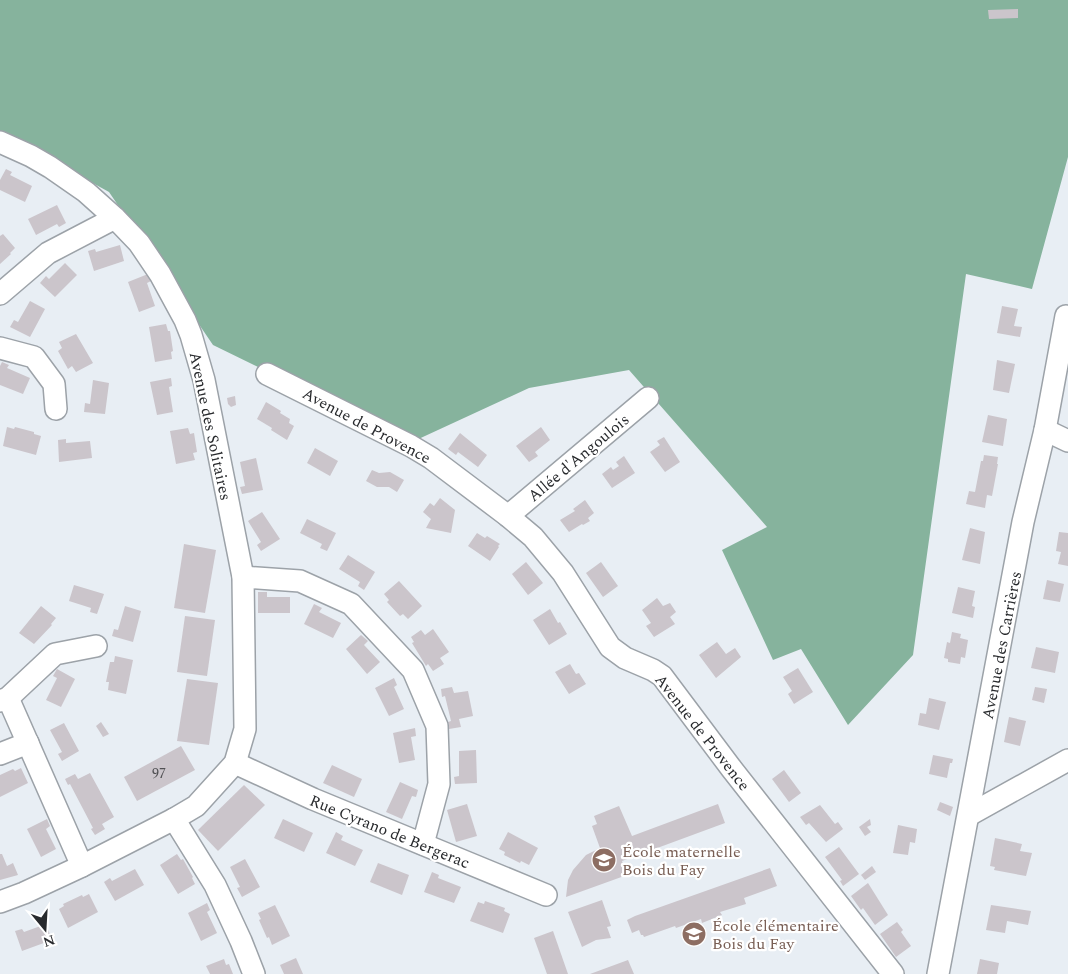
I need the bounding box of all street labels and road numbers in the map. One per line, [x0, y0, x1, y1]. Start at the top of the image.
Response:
street label: Avenue des Solitaires [183, 350, 237, 503]
street label: Avenue de Provence [298, 382, 435, 470]
street label: Allée d'Angoulois [523, 408, 635, 508]
street label: Avenue des Carrières [976, 569, 1028, 721]
street label: Avenue de Provence [649, 669, 756, 796]
street label: Rue Cyrano de Bergerac [306, 789, 473, 875]

